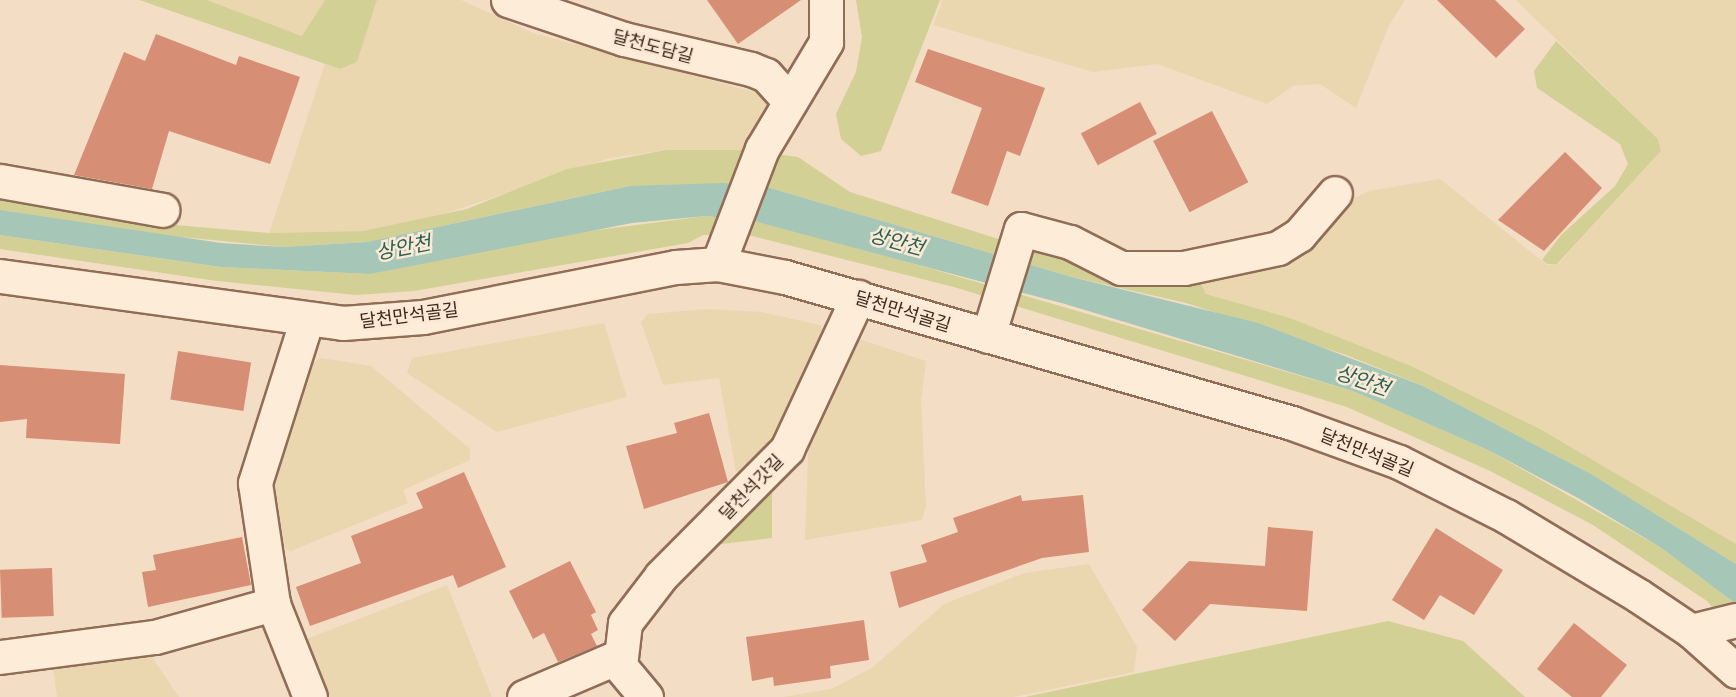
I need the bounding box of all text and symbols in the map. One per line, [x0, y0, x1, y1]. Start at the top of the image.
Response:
street label: 달천도담길 [610, 25, 696, 67]
water label: 상안천 [867, 221, 927, 259]
water label: 상안천 [374, 229, 432, 263]
street label: 달천만석골길 [852, 286, 954, 336]
street label: 달천만석골길 [358, 298, 460, 332]
water label: 상안천 [1333, 359, 1393, 399]
street label: 달천만석골길 [1317, 423, 1417, 481]
street label: 달천석갓길 [714, 450, 788, 524]

